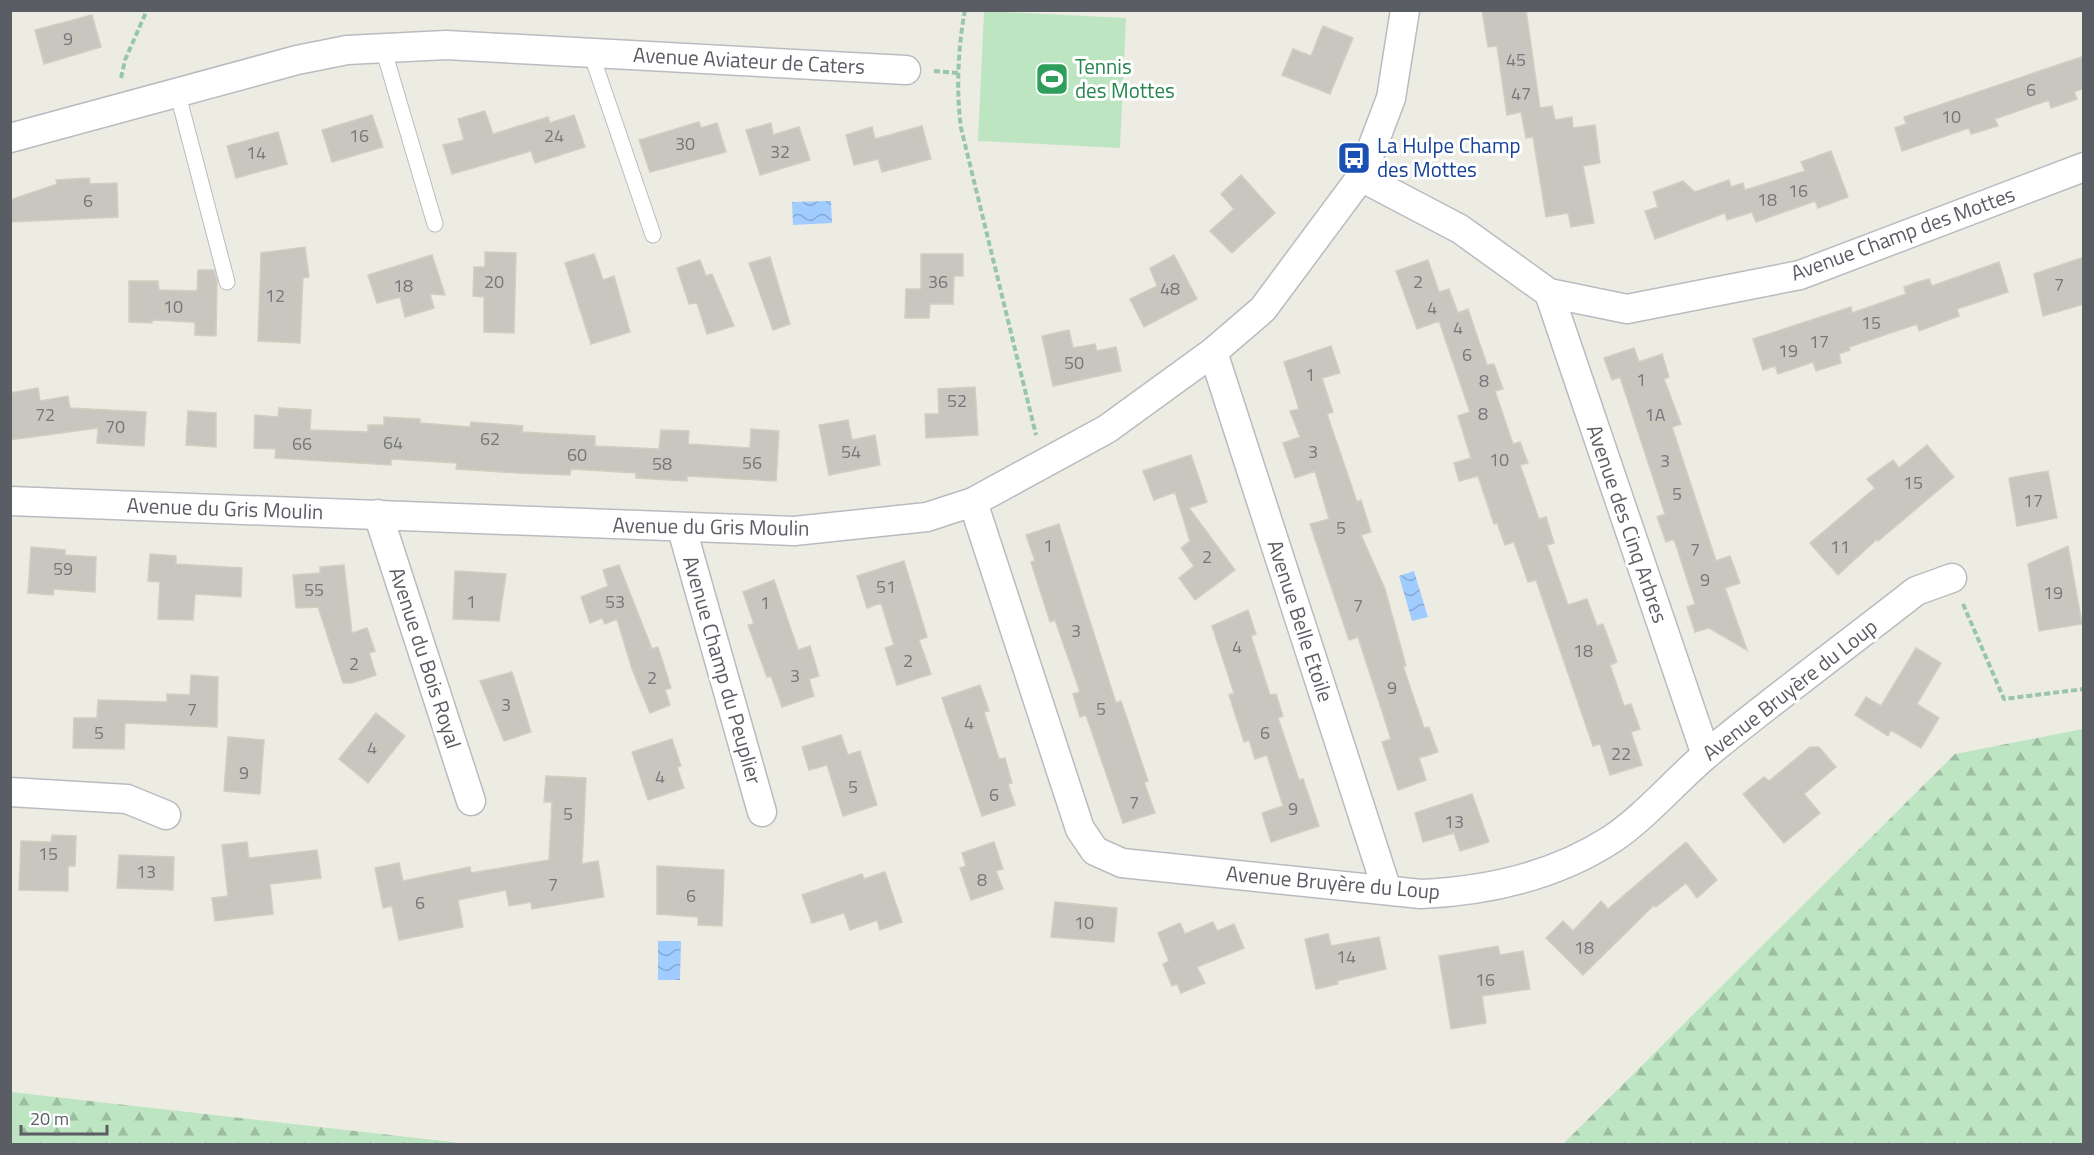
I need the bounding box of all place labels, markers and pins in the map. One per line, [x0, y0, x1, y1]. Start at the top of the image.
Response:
place label: Tennis des Mottes [1075, 50, 1175, 106]
sports icon: Tennis des Mottes [1034, 61, 1070, 97]
place label: La Hulpe Champ des Mottes [1377, 129, 1521, 185]
bus stop icon: La Hulpe Champ des Mottes [1336, 140, 1372, 176]

